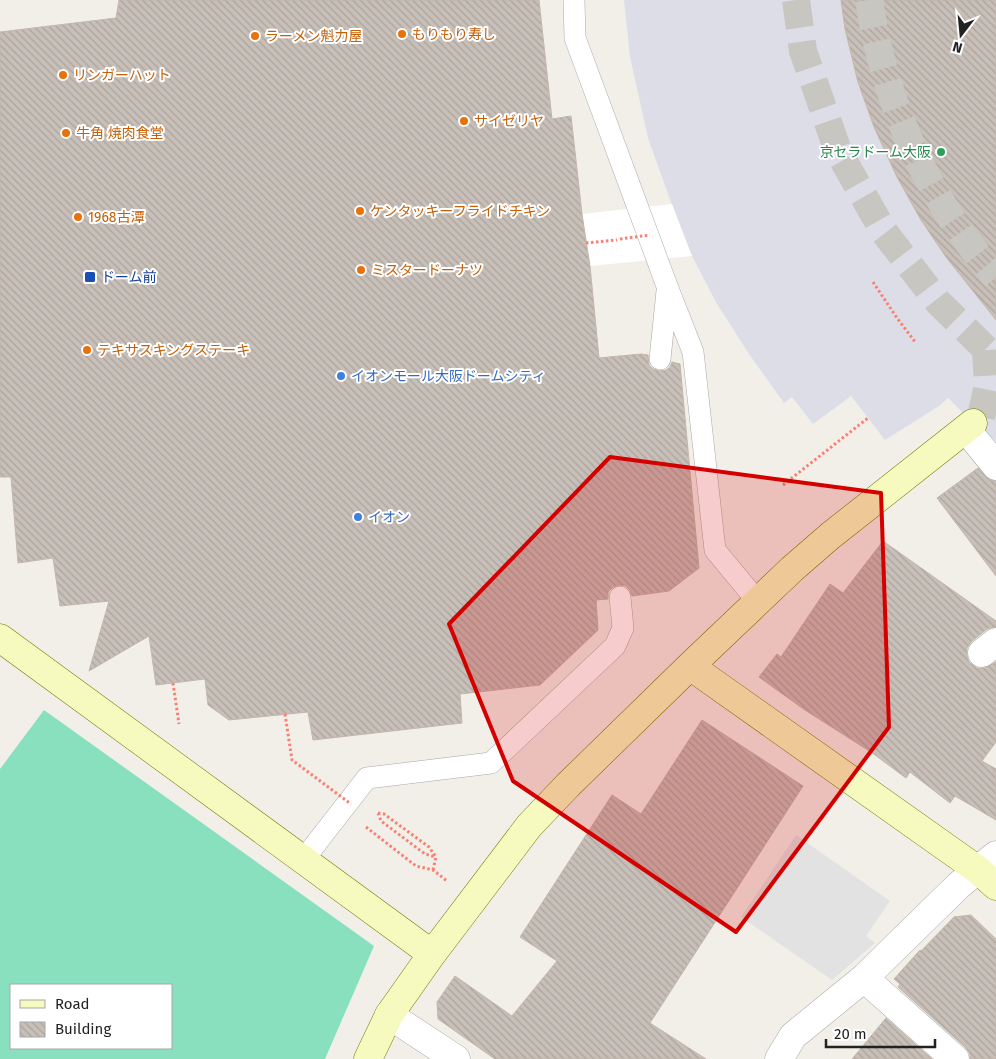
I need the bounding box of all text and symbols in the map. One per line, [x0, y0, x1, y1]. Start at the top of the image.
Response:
north arrow [936, 10, 986, 60]
place label: もりもり寿し [412, 26, 496, 43]
place label: ラーメン魁力屋 [265, 28, 362, 45]
marker: もりもり寿し [396, 28, 408, 40]
marker: ラーメン魁力屋 [249, 30, 261, 42]
text: N [951, 38, 964, 56]
place label: リンガーハット [73, 67, 171, 84]
marker: リンガーハット [57, 69, 69, 81]
place label: サイゼリヤ [474, 113, 544, 130]
marker: サイゼリヤ [458, 115, 470, 127]
place label: 牛角 焼肉食堂 [76, 125, 164, 142]
marker: 牛角 焼肉食堂 [60, 127, 72, 139]
place label: 京セラドーム大阪 [819, 144, 931, 161]
marker: 京セラドーム大阪 [935, 146, 947, 158]
place label: ケンタッキーフライドチキン [370, 203, 550, 220]
marker: ケンタッキーフライドチキン [354, 205, 366, 217]
place label: 1968古潭 [88, 209, 145, 226]
marker: 1968古潭 [72, 211, 84, 223]
place label: ミスタードーナツ [371, 262, 483, 279]
marker: ミスタードーナツ [355, 264, 367, 276]
place label: ドーム前 [101, 269, 157, 286]
marker: ドーム前 [83, 270, 97, 284]
place label: テキサスキングステーキ [97, 342, 250, 359]
marker: テキサスキングステーキ [81, 344, 93, 356]
place label: イオンモール大阪ドームシティ [351, 368, 546, 385]
marker: イオンモール大阪ドームシティ [335, 370, 347, 382]
place label: イオン [368, 509, 410, 526]
marker: イオン [352, 511, 364, 523]
legend [10, 984, 172, 1049]
text: Road [55, 995, 90, 1013]
scale bar [826, 1016, 935, 1048]
text: Building [55, 1020, 111, 1038]
text: 20 m [834, 1025, 867, 1043]

